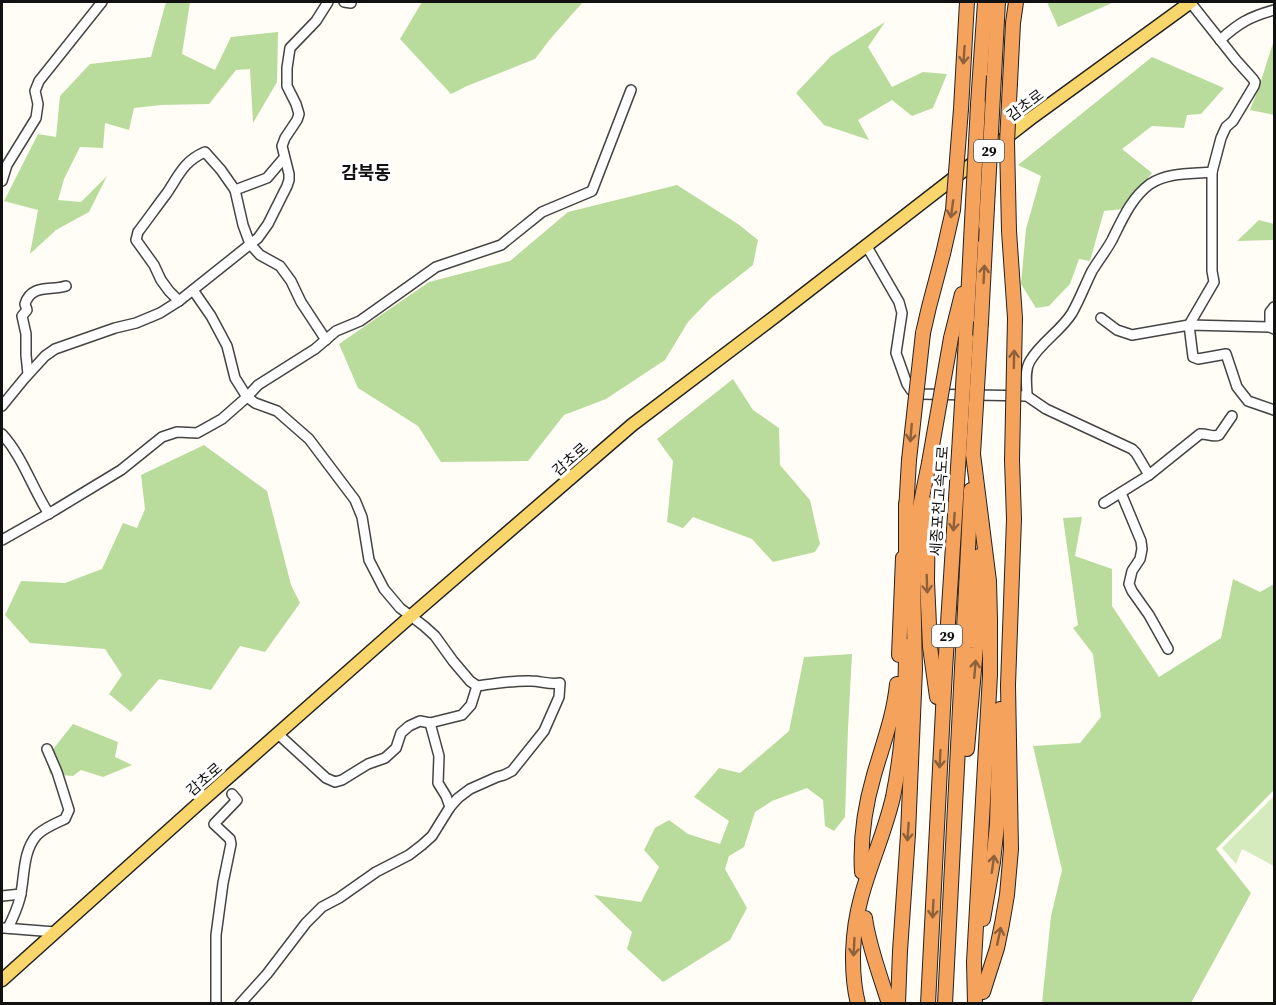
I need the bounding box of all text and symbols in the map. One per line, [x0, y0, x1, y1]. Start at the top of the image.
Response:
one-way arrow [958, 45, 969, 64]
street label: 감초로 [1002, 84, 1048, 126]
road number: 29 [974, 140, 1004, 162]
district label: 감북동 [341, 160, 391, 185]
one-way arrow [947, 198, 958, 218]
one-way arrow [978, 265, 989, 285]
one-way arrow [1008, 350, 1020, 370]
one-way arrow [905, 423, 916, 443]
street label: 감초로 [547, 437, 593, 481]
street label: 세종포천고속도로 [925, 445, 953, 557]
one-way arrow [949, 512, 960, 532]
one-way arrow [922, 574, 933, 594]
road number: 29 [932, 625, 962, 647]
one-way arrow [969, 660, 980, 680]
one-way arrow [935, 748, 946, 768]
street label: 감초로 [181, 757, 227, 801]
one-way arrow [903, 822, 914, 842]
one-way arrow [987, 854, 998, 874]
one-way arrow [927, 899, 938, 919]
one-way arrow [994, 927, 1005, 946]
one-way arrow [849, 937, 860, 957]

